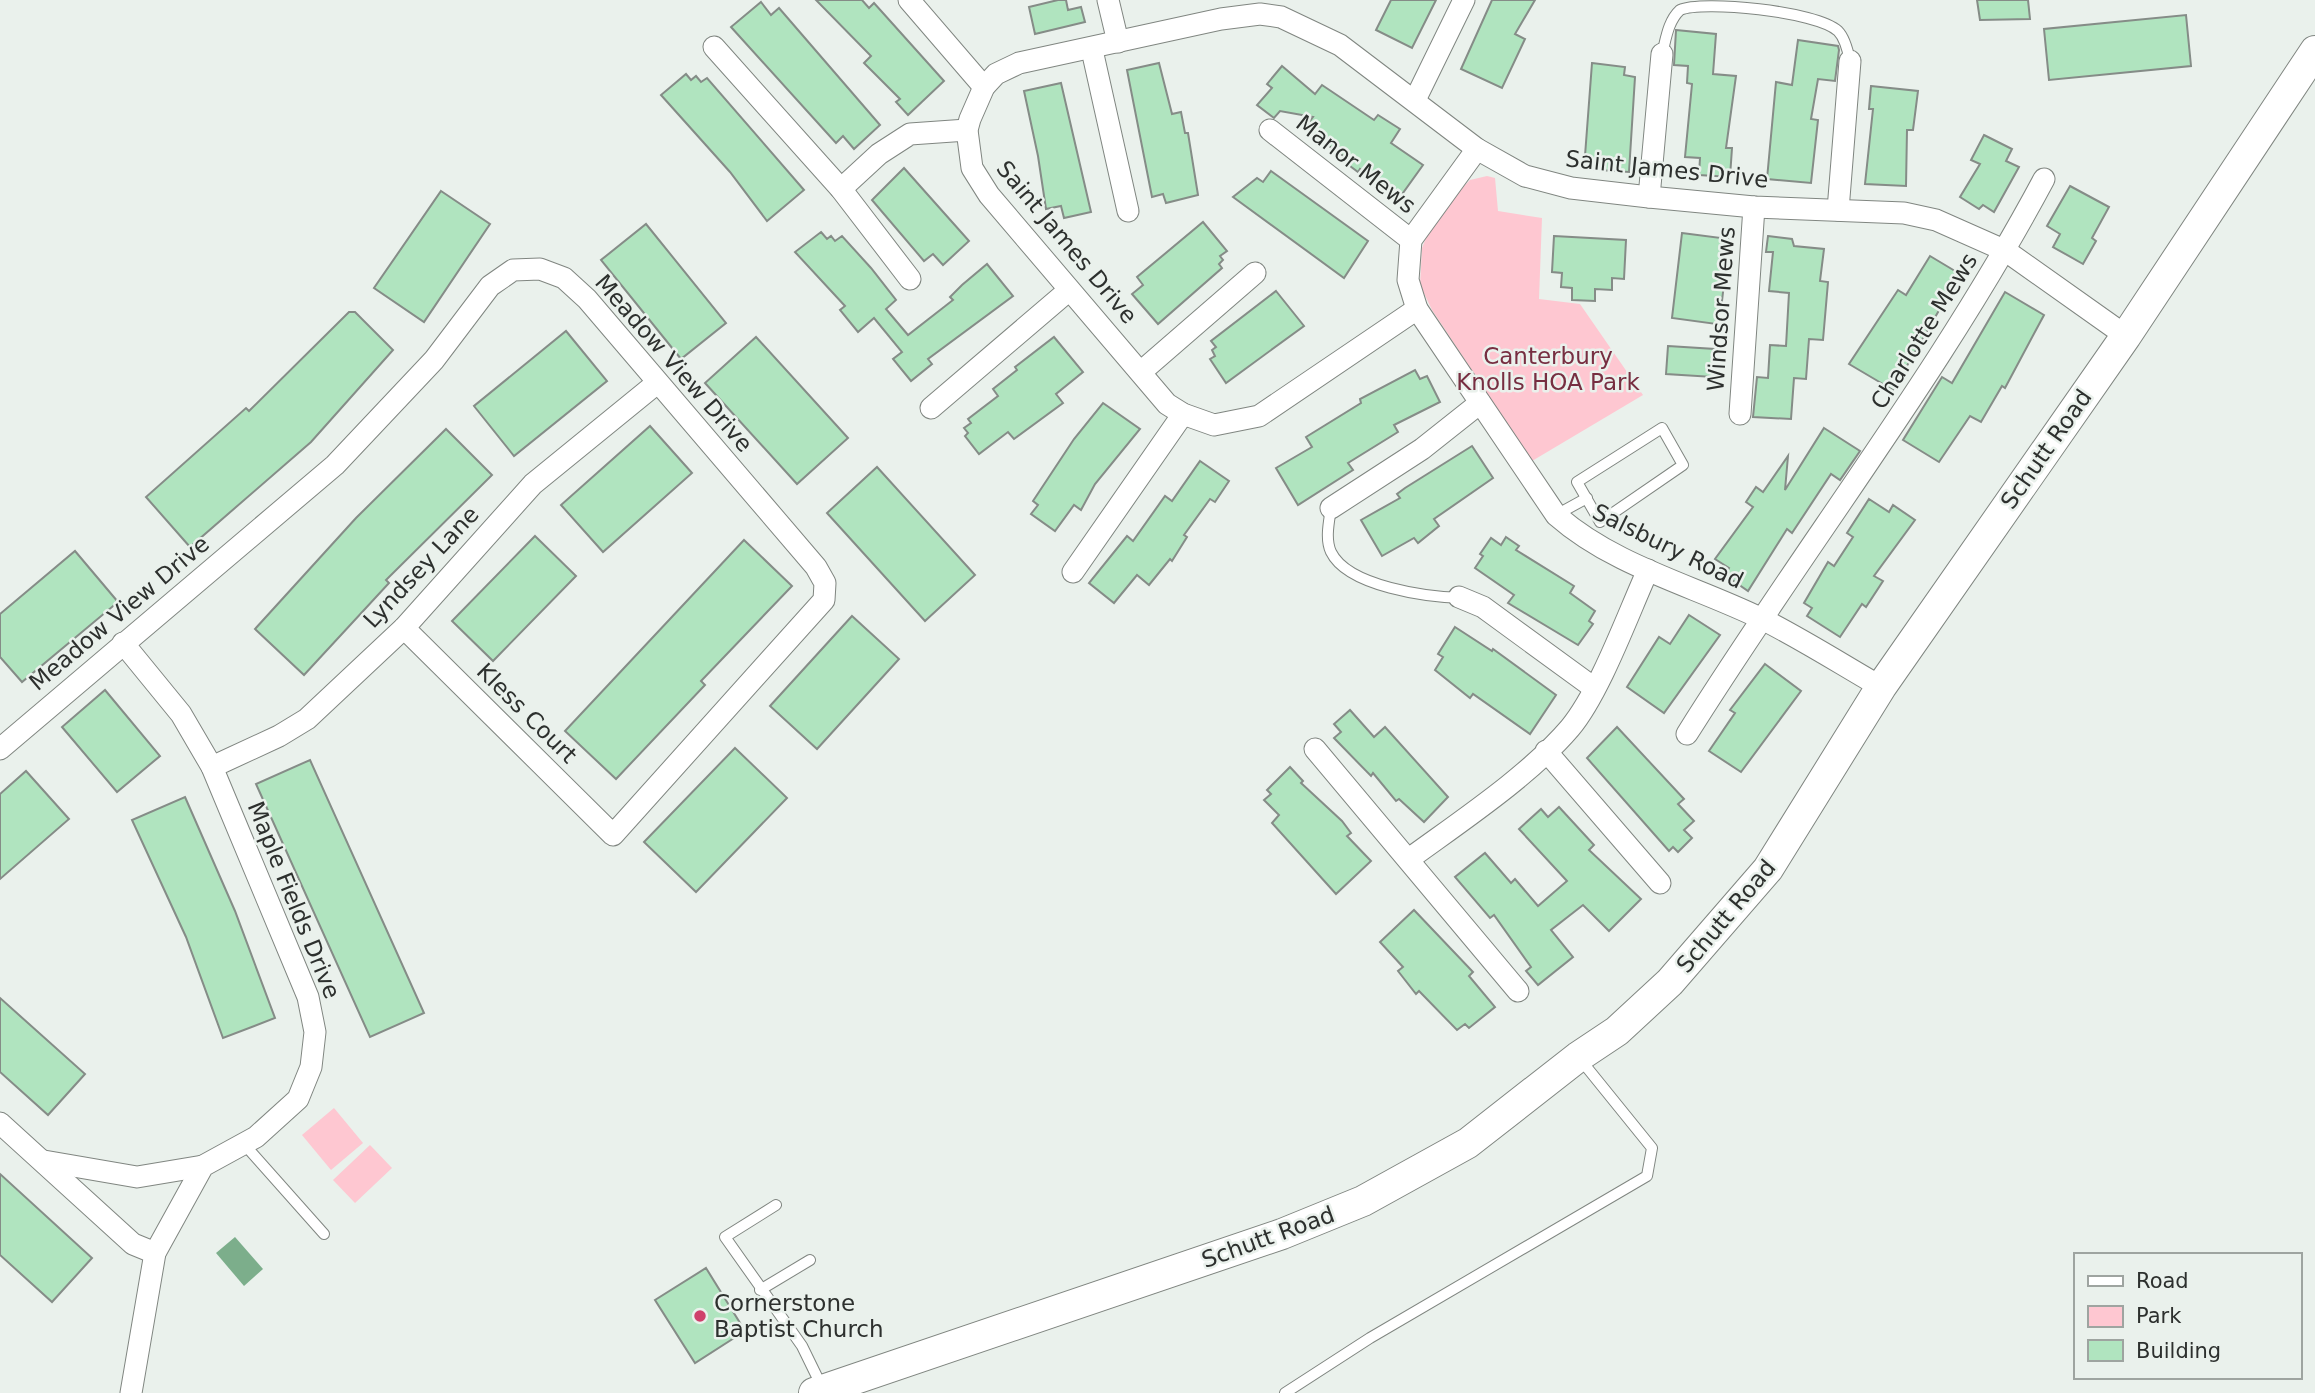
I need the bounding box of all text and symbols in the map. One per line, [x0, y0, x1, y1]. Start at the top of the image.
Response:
street label: Manor Mews [1291, 109, 1421, 219]
street label: Saint James Drive [1564, 145, 1770, 193]
street label: Saint James Drive [991, 155, 1143, 329]
street label: Windsor Mews [1702, 226, 1740, 392]
street label: Charlotte Mews [1866, 248, 1982, 414]
street label: Meadow View Drive [590, 269, 758, 457]
park label: Canterbury Knolls HOA Park [1456, 343, 1640, 395]
street label: Schutt Road [1995, 384, 2097, 514]
street label: Salsbury Road [1588, 498, 1748, 594]
street label: Lyndsey Lane [358, 501, 484, 633]
street label: Meadow View Drive [24, 530, 214, 696]
street label: Kless Court [472, 658, 582, 768]
street label: Maple Fields Drive [243, 798, 345, 1002]
street label: Schutt Road [1671, 854, 1781, 978]
street label: Schutt Road [1198, 1201, 1338, 1273]
legend [2074, 1253, 2301, 1379]
text: Road [2136, 1269, 2189, 1293]
place label: Cornerstone Baptist Church [714, 1290, 884, 1342]
text: Park [2136, 1304, 2182, 1328]
marker: Cornerstone Baptist Church [692, 1308, 708, 1324]
text: Building [2136, 1339, 2221, 1363]

